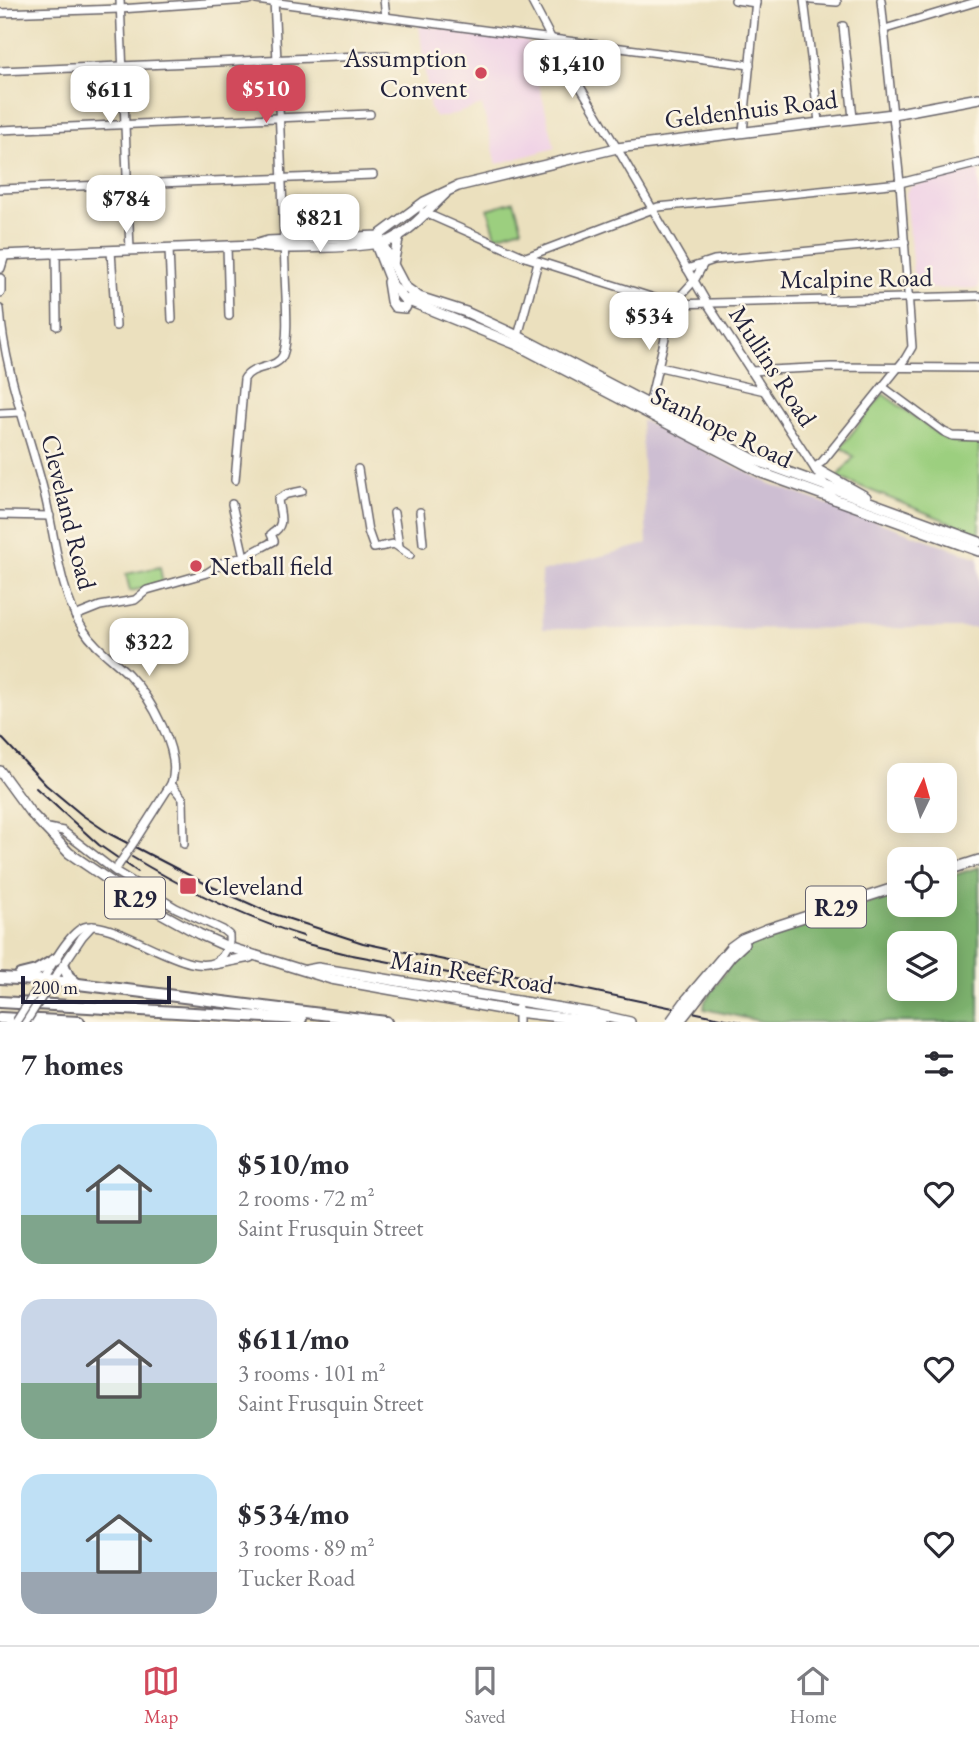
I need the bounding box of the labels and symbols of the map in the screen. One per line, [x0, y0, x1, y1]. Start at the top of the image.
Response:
place label: Assumption Convent [343, 41, 467, 105]
pin: $1,410 [515, 41, 629, 100]
marker: Assumption Convent [473, 65, 489, 81]
pin: $611 [69, 66, 151, 126]
pin: $510 [225, 66, 307, 125]
street label: Geldenhuis Road [663, 81, 840, 136]
pin: $784 [85, 176, 167, 235]
pin: $821 [279, 194, 361, 254]
street label: Mcalpine Road [779, 260, 934, 296]
pin: $534 [608, 292, 690, 352]
street label: Mullins Road [721, 299, 825, 434]
street label: Stanhope Road [645, 378, 799, 476]
street label: Cleveland Road [33, 431, 105, 594]
place label: Netball field [210, 549, 334, 583]
marker: Netball field [188, 558, 204, 574]
pin: $322 [108, 618, 190, 678]
north arrow [887, 763, 957, 833]
place label: Cleveland [204, 869, 304, 903]
marker: Cleveland [178, 876, 198, 896]
road number: R29 [105, 877, 165, 918]
road number: R29 [806, 887, 866, 928]
street label: Main Reef Road [388, 942, 557, 1002]
scale bar [21, 973, 172, 1005]

